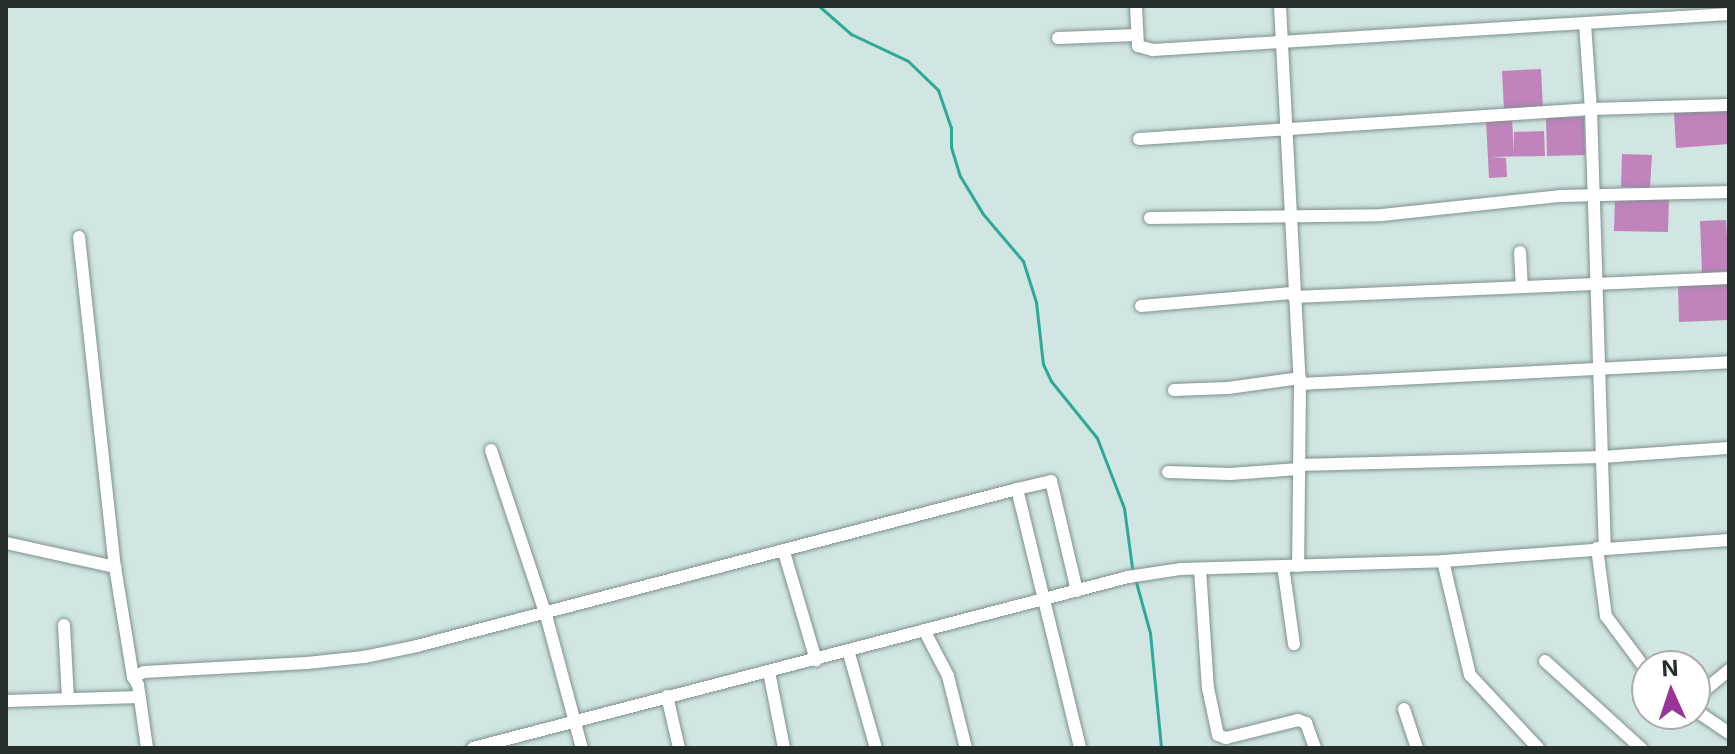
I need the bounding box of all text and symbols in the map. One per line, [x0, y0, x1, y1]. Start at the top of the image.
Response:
north arrow [1631, 650, 1711, 730]
text: N [1661, 655, 1679, 681]

